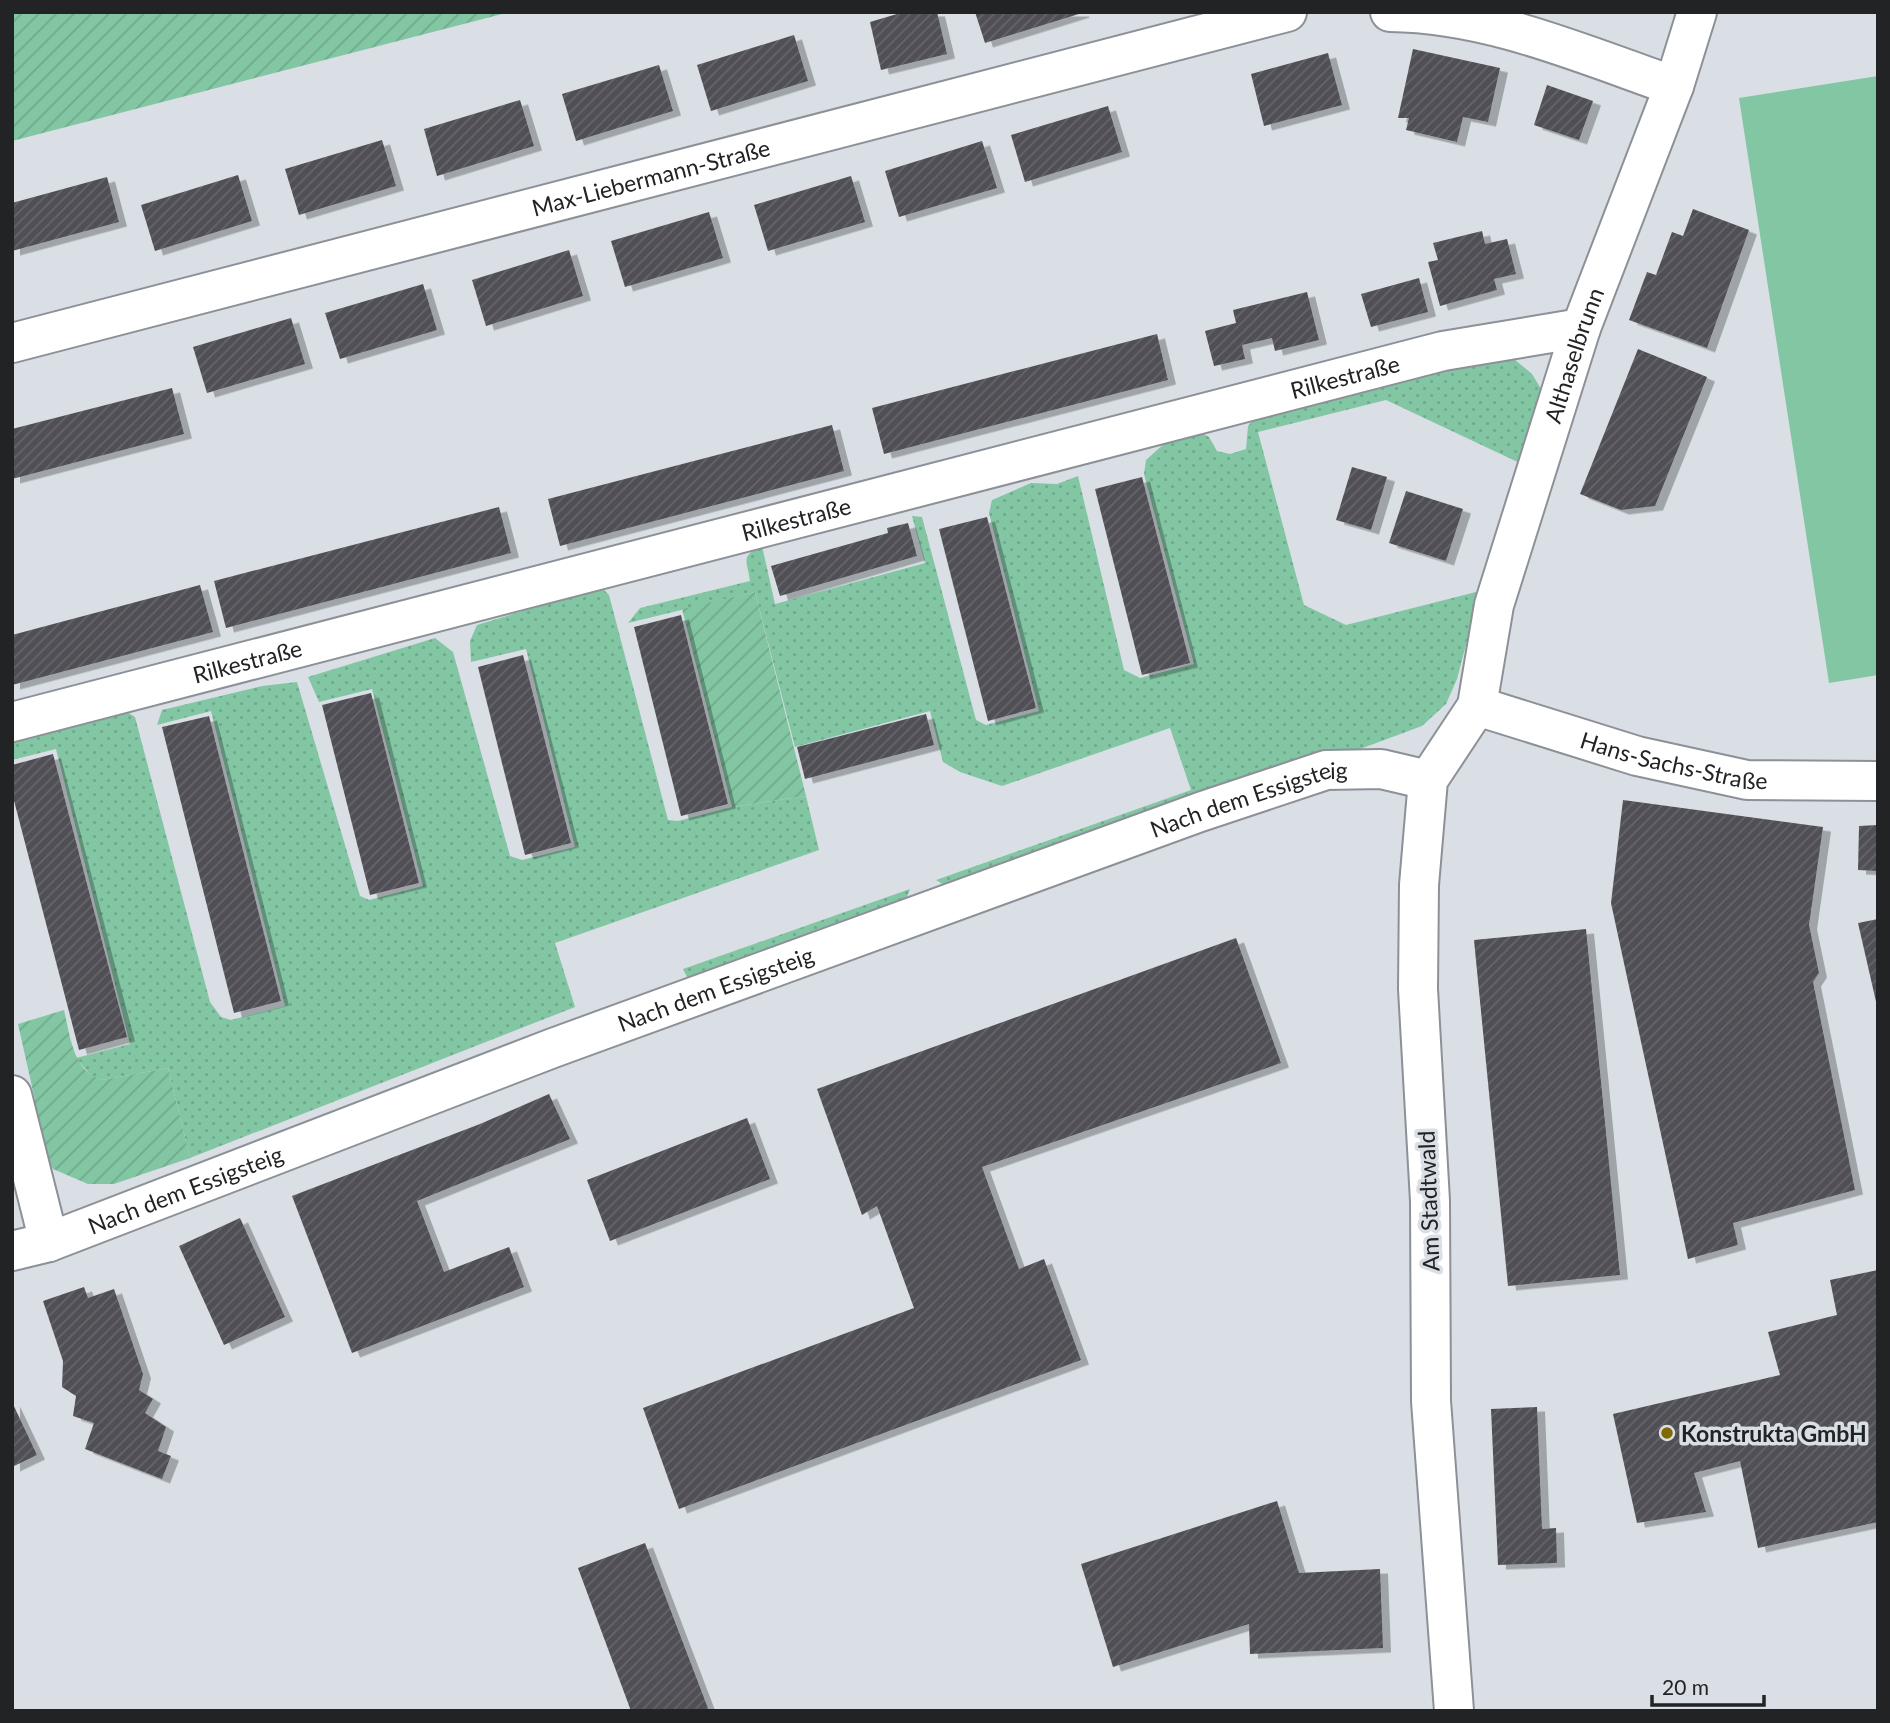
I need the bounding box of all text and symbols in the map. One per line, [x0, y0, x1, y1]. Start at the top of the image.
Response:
street label: Max-Liebermann-Straße [529, 133, 773, 221]
street label: Althaselbrunn [1538, 283, 1609, 426]
street label: Rilkestraße [1287, 349, 1403, 404]
street label: Rilkestraße [738, 491, 854, 546]
street label: Rilkestraße [190, 633, 305, 689]
street label: Hans-Sachs-Straße [1577, 725, 1768, 794]
street label: Nach dem Essigsteig [1146, 755, 1348, 843]
street label: Nach dem Essigsteig [614, 940, 817, 1037]
street label: Am Stadtwald [1412, 1130, 1444, 1272]
street label: Nach dem Essigsteig [84, 1139, 287, 1240]
place label: Konstrukta GmbH [1681, 1419, 1867, 1447]
marker: Konstrukta GmbH [1659, 1425, 1675, 1441]
scale bar [1652, 1664, 1764, 1708]
text: 20 m [1662, 1674, 1709, 1699]

